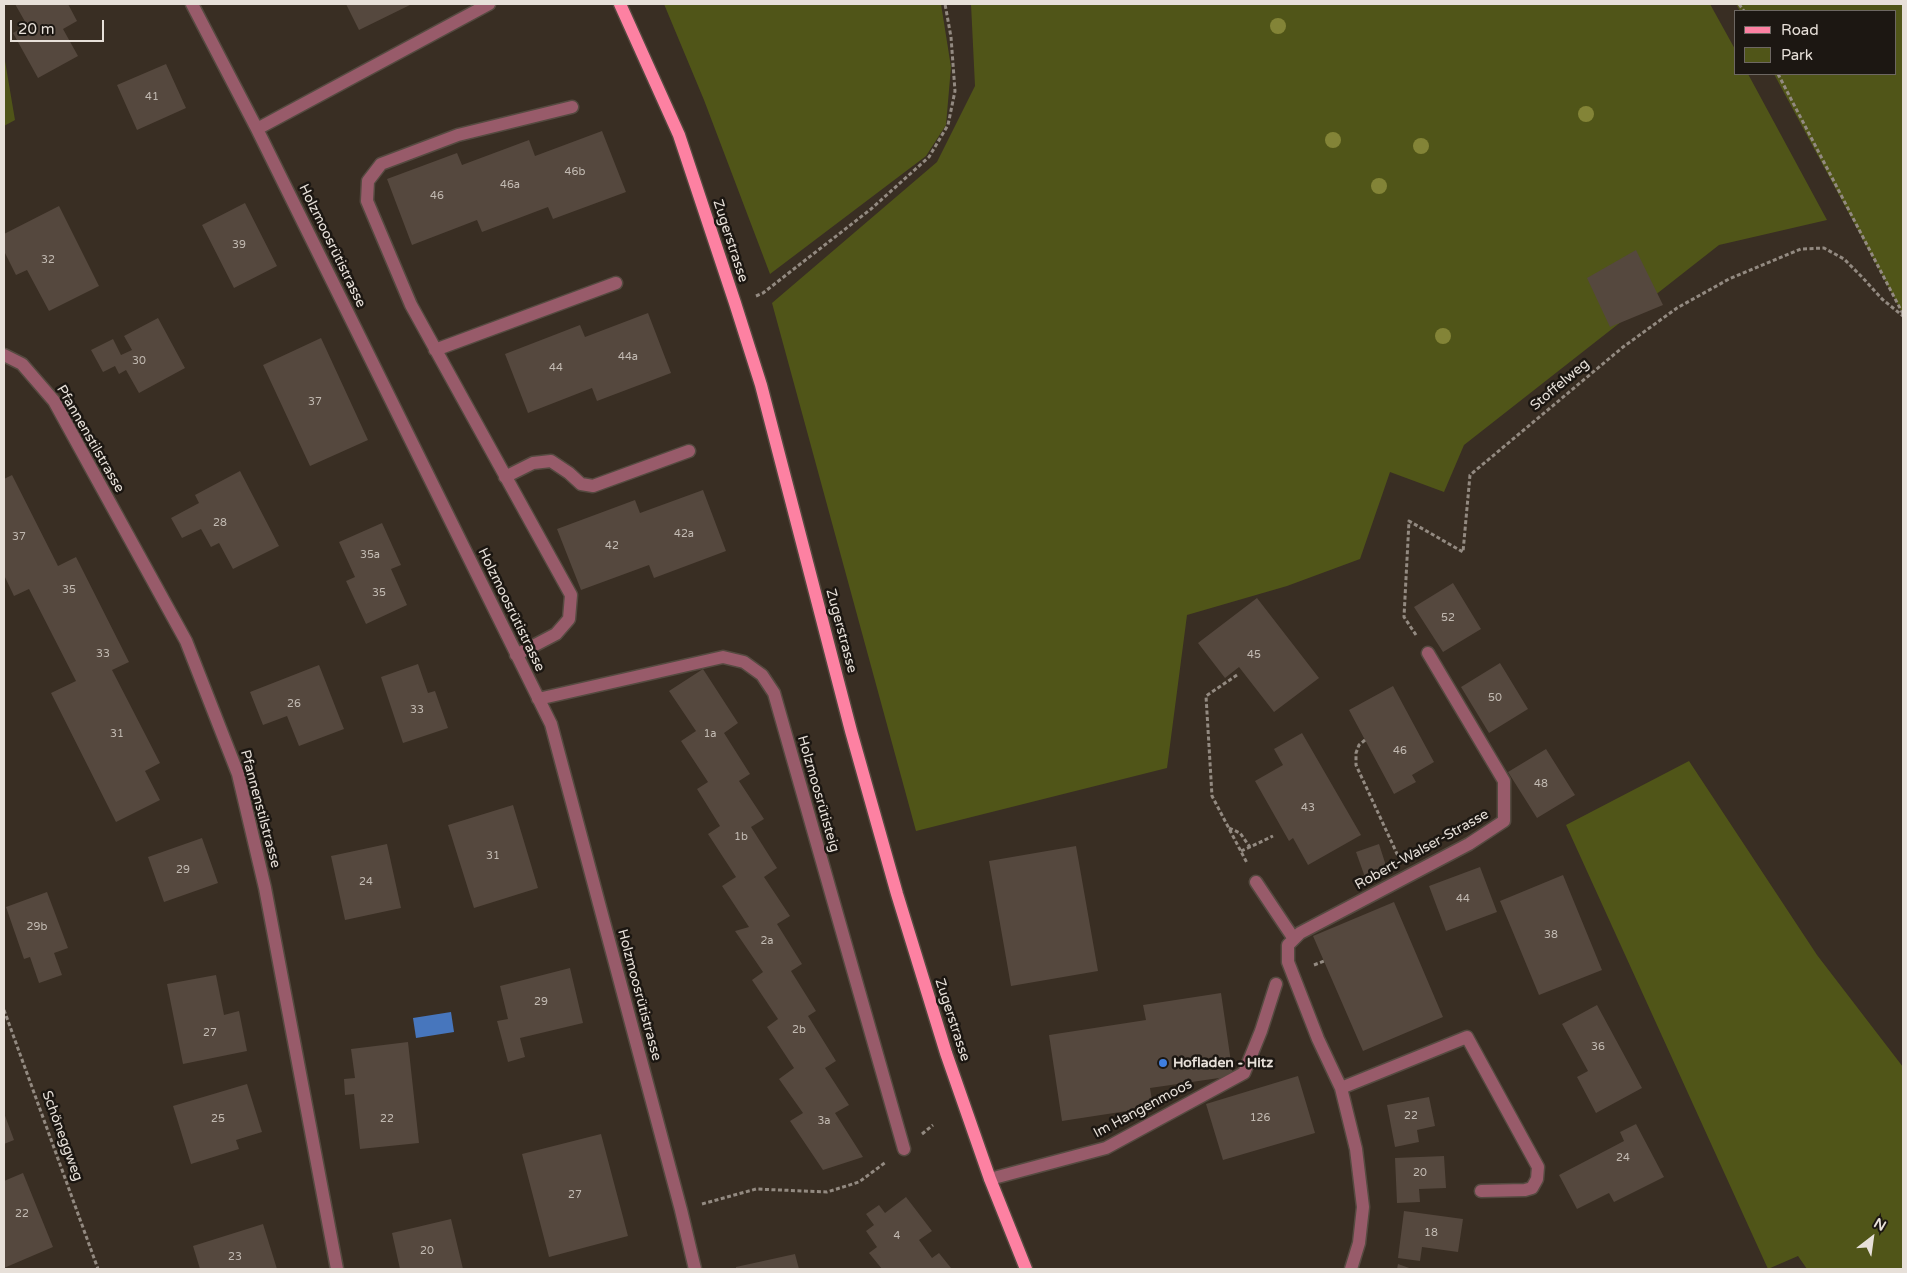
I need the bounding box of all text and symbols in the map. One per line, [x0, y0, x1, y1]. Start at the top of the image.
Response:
scale bar [12, 10, 106, 42]
legend [1734, 10, 1897, 75]
text: 20 m [18, 20, 55, 38]
text: Road [1781, 21, 1819, 39]
text: Park [1781, 46, 1813, 64]
house number: 41 [145, 90, 159, 104]
house number: 46b [565, 165, 585, 179]
house number: 46a [500, 178, 520, 192]
street label: Holzmoosrütistrasse [295, 182, 369, 310]
house number: 46 [430, 189, 444, 203]
street label: Zugerstrasse [709, 197, 751, 285]
house number: 39 [232, 238, 246, 252]
house number: 32 [41, 253, 55, 267]
house number: 44a [618, 350, 638, 364]
house number: 30 [132, 354, 146, 368]
street label: Stoffelweg [1527, 356, 1593, 414]
house number: 44 [549, 361, 563, 375]
street label: Pfannenstilstrasse [52, 382, 128, 496]
house number: 37 [308, 395, 322, 409]
house number: 28 [213, 516, 227, 530]
house number: 42a [674, 527, 694, 541]
house number: 37 [12, 530, 26, 544]
house number: 42 [605, 539, 619, 553]
street label: Holzmoosrütistrasse [474, 546, 548, 674]
house number: 35a [360, 548, 380, 562]
house number: 35 [62, 583, 76, 597]
house number: 35 [372, 586, 386, 600]
street label: Zugerstrasse [822, 587, 860, 675]
house number: 52 [1441, 611, 1455, 625]
house number: 33 [96, 647, 110, 661]
house number: 45 [1247, 648, 1261, 662]
house number: 50 [1488, 691, 1502, 705]
house number: 26 [287, 697, 301, 711]
house number: 33 [410, 703, 424, 717]
house number: 31 [110, 727, 124, 741]
house number: 1a [703, 727, 717, 741]
street label: Holzmoosrütisteig [793, 734, 843, 854]
house number: 46 [1393, 744, 1407, 758]
street label: Pfannenstilstrasse [236, 748, 284, 870]
house number: 48 [1534, 777, 1548, 791]
house number: 43 [1301, 801, 1315, 815]
street label: Robert-Walser-Strasse [1352, 806, 1492, 894]
house number: 1b [734, 830, 748, 844]
house number: 31 [486, 849, 500, 863]
house number: 29 [176, 863, 190, 877]
house number: 24 [359, 875, 373, 889]
house number: 44 [1456, 892, 1470, 906]
house number: 29b [27, 920, 47, 934]
street label: Holzmoosrütistrasse [613, 927, 665, 1063]
house number: 38 [1544, 928, 1558, 942]
house number: 2a [760, 934, 774, 948]
street label: Zugerstrasse [931, 976, 973, 1064]
house number: 29 [534, 995, 548, 1009]
house number: 2b [792, 1023, 806, 1037]
house number: 27 [203, 1026, 217, 1040]
house number: 36 [1591, 1040, 1605, 1054]
place label: Hofladen - Hitz [1173, 1055, 1273, 1071]
marker: Hofladen - Hitz [1157, 1057, 1169, 1069]
street label: Im Hangenmoos [1091, 1076, 1195, 1142]
street label: Schöneggweg [38, 1088, 86, 1184]
house number: 22 [1404, 1109, 1418, 1123]
house number: 126 [1250, 1111, 1270, 1125]
house number: 25 [211, 1112, 225, 1126]
house number: 22 [380, 1112, 394, 1126]
house number: 3a [817, 1114, 831, 1128]
house number: 24 [1616, 1151, 1630, 1165]
house number: 20 [1413, 1166, 1427, 1180]
house number: 27 [568, 1188, 582, 1202]
house number: 22 [15, 1207, 29, 1221]
north arrow [1847, 1213, 1897, 1263]
text: N [1871, 1214, 1889, 1235]
house number: 18 [1424, 1226, 1438, 1240]
house number: 4 [894, 1229, 900, 1243]
house number: 20 [420, 1244, 434, 1258]
house number: 23 [228, 1250, 242, 1264]

